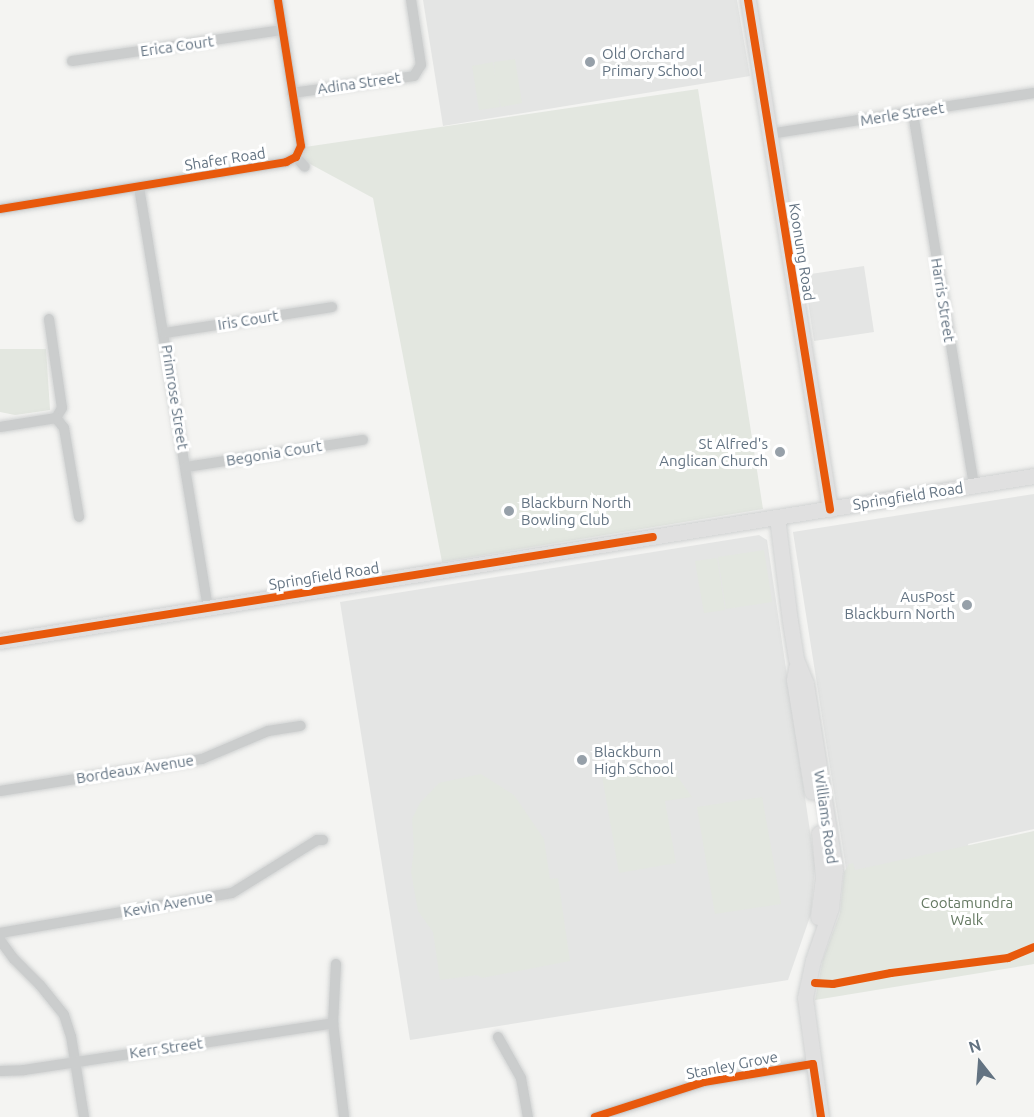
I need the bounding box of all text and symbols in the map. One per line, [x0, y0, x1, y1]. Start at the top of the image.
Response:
street label: Erica Court [139, 32, 215, 60]
place label: Old Orchard Primary School [602, 44, 703, 79]
marker: Old Orchard Primary School [583, 55, 597, 69]
street label: Adina Street [316, 68, 402, 98]
street label: Merle Street [859, 98, 945, 130]
street label: Shafer Road [183, 144, 267, 174]
street label: Koonung Road [785, 202, 819, 302]
street label: Harris Street [927, 257, 959, 343]
street label: Iris Court [216, 306, 280, 334]
street label: Primrose Street [158, 343, 192, 451]
place label: St Alfred's Anglican Church [659, 434, 768, 469]
street label: Begonia Court [225, 437, 323, 469]
marker: St Alfred's Anglican Church [773, 445, 787, 459]
street label: Springfield Road [852, 478, 964, 514]
place label: Blackburn North Bowling Club [521, 493, 631, 528]
marker: Blackburn North Bowling Club [502, 504, 516, 518]
street label: Springfield Road [268, 558, 380, 594]
place label: AusPost Blackburn North [845, 587, 955, 622]
marker: AusPost Blackburn North [960, 598, 974, 612]
place label: Blackburn High School [594, 742, 674, 777]
street label: Bordeaux Avenue [75, 751, 195, 787]
marker: Blackburn High School [575, 753, 589, 767]
street label: Williams Road [811, 769, 841, 865]
street label: Kevin Avenue [122, 887, 214, 921]
park label: Cootamundra Walk [921, 893, 1013, 928]
north arrow [950, 1033, 1010, 1093]
street label: Kerr Street [128, 1034, 204, 1062]
text: N [966, 1035, 983, 1056]
street label: Stanley Grove [685, 1047, 779, 1083]

